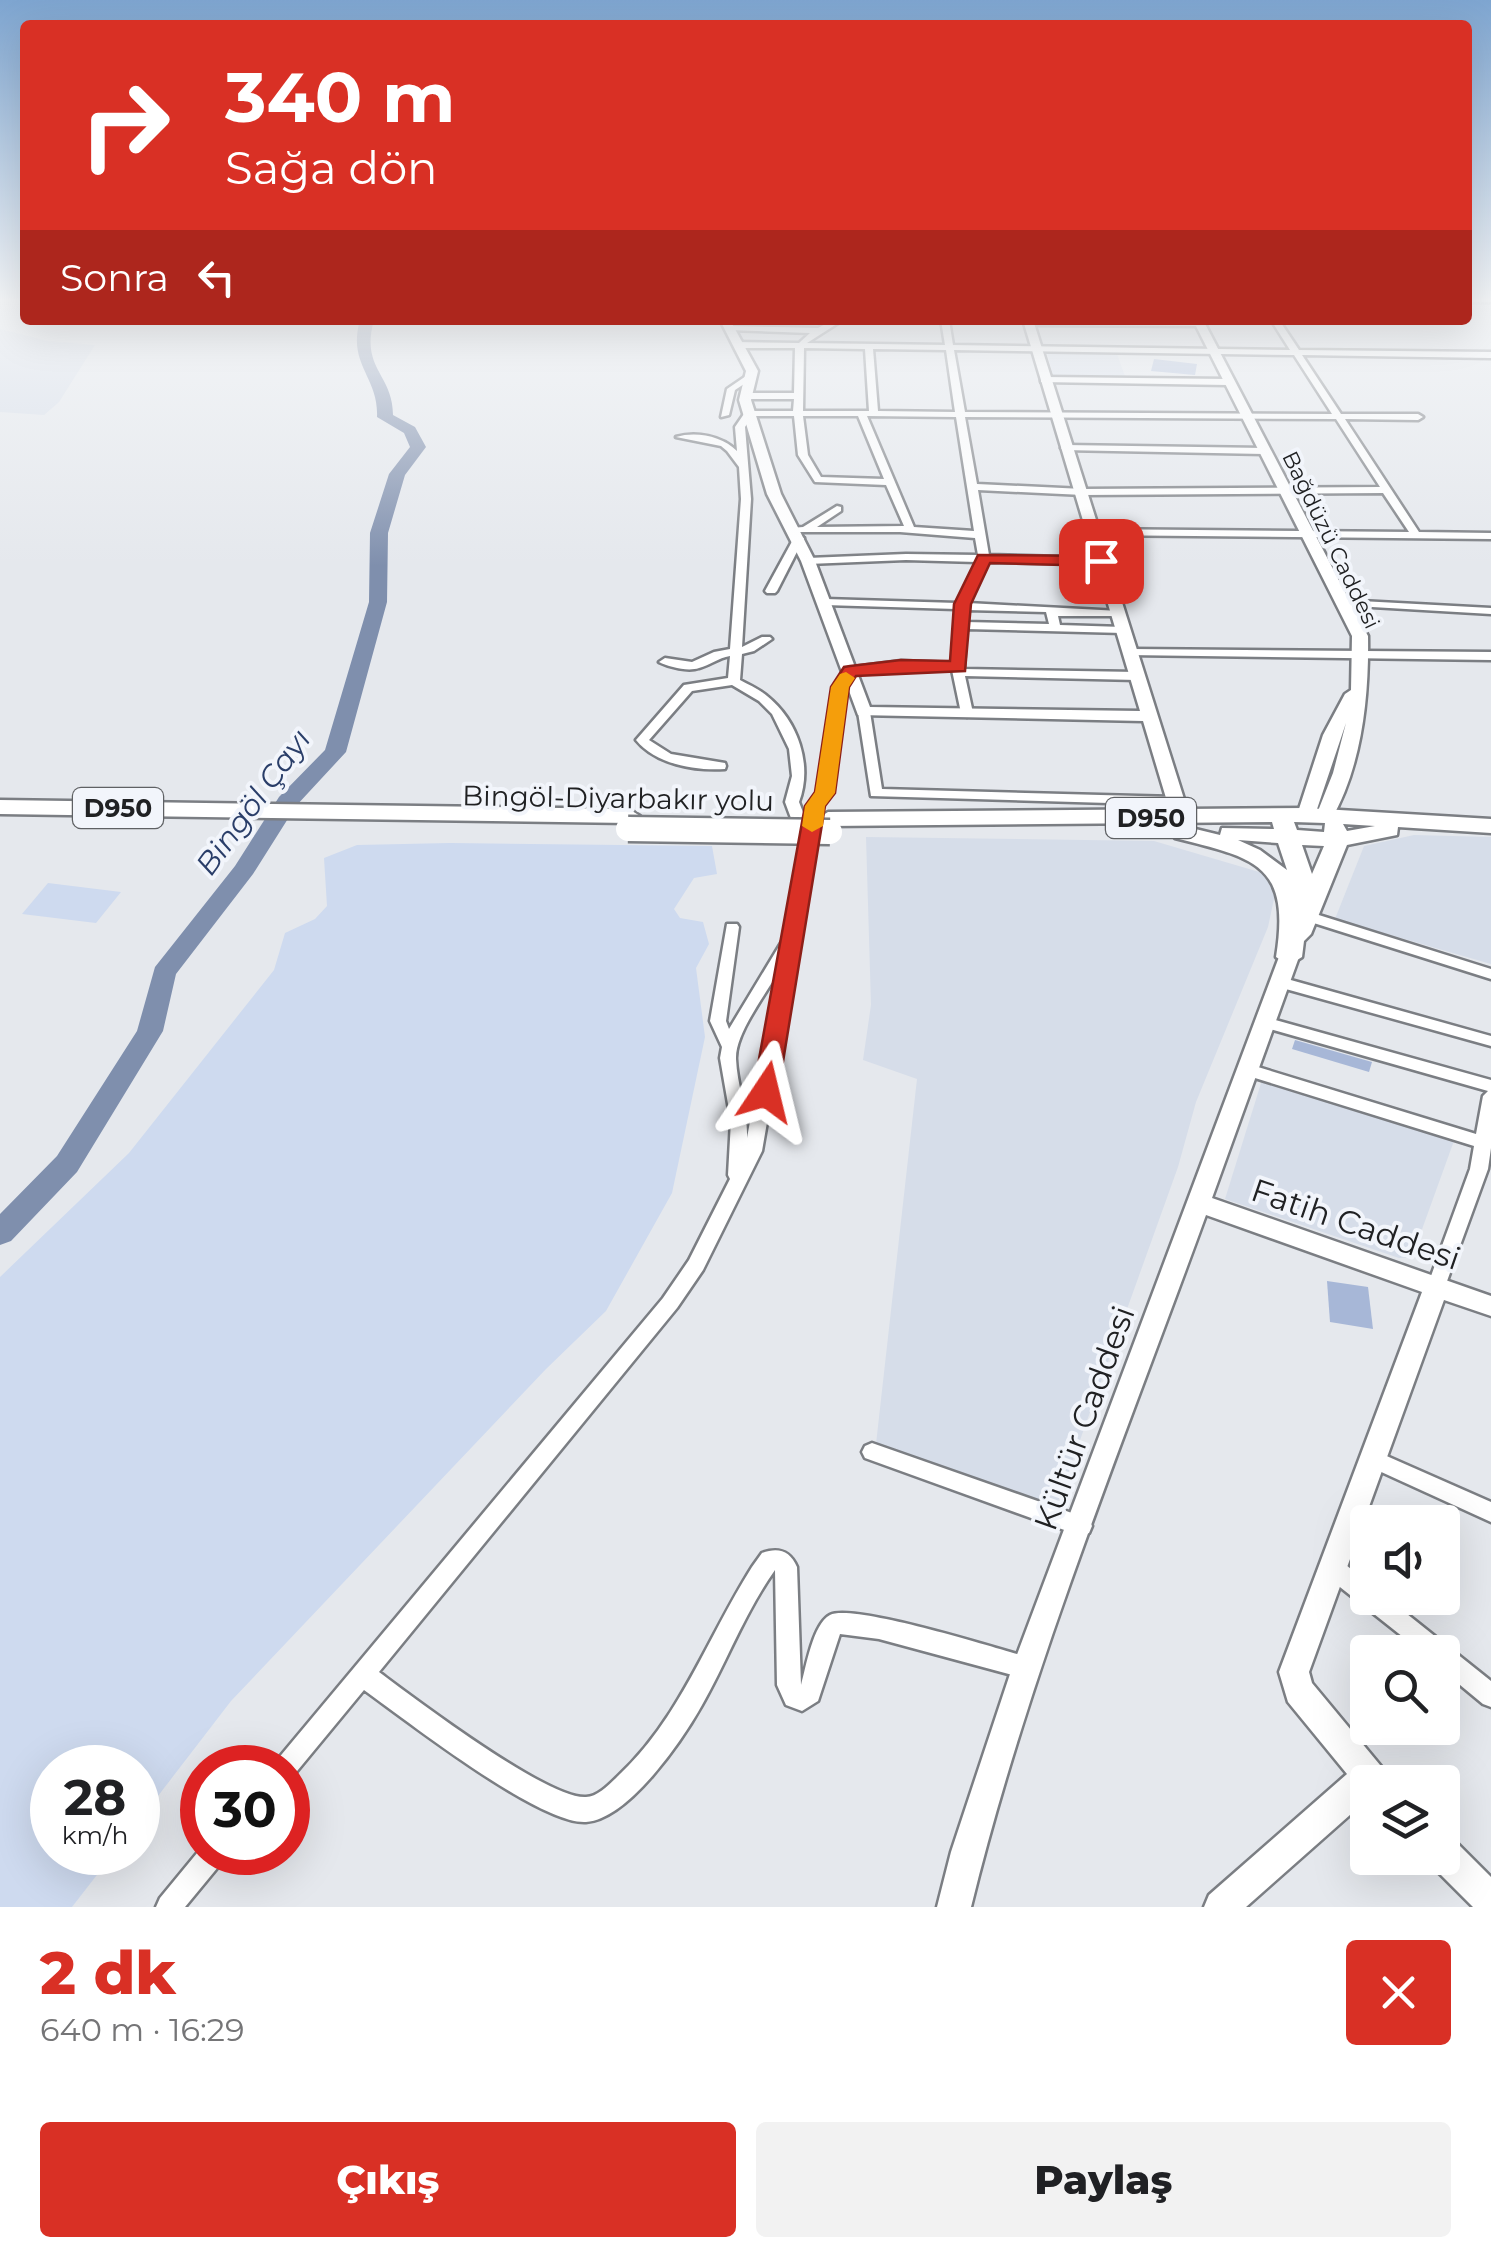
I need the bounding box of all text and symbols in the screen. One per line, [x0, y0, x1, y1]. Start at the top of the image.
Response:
text: 340 m [225, 54, 455, 140]
icon: right [60, 60, 190, 190]
text: Sağa dön [225, 140, 438, 195]
icon: left [189, 250, 244, 305]
text: Sonra [60, 254, 169, 301]
street label: Bağdüzü Caddesi [1276, 447, 1386, 633]
pin [1059, 519, 1144, 604]
icon: arrive [1074, 534, 1129, 589]
water label: Bingöl Çayı [188, 722, 318, 882]
street label: Bingöl-Diyarbakır yolu [462, 778, 774, 818]
road number: D950 [73, 788, 163, 828]
road number: D950 [1106, 798, 1196, 838]
position arrow [714, 1040, 818, 1144]
street label: Fatih Caddesi [1246, 1170, 1466, 1278]
street label: Kültür Caddesi [1025, 1300, 1143, 1536]
map controls [1350, 1505, 1460, 1875]
button: sound [1350, 1505, 1460, 1615]
button: search [1350, 1635, 1460, 1745]
speed limit sign: 30 [180, 1745, 310, 1875]
button: layers [1350, 1765, 1460, 1875]
text: 28 [64, 1767, 126, 1828]
text: km/h [62, 1820, 128, 1850]
text: 2 dk [40, 1936, 176, 2009]
button: close [1346, 1940, 1451, 2045]
text: 640 m · 16:29 [40, 2010, 244, 2049]
button: Çıkış [40, 2122, 736, 2237]
button: Paylaş [756, 2122, 1451, 2237]

